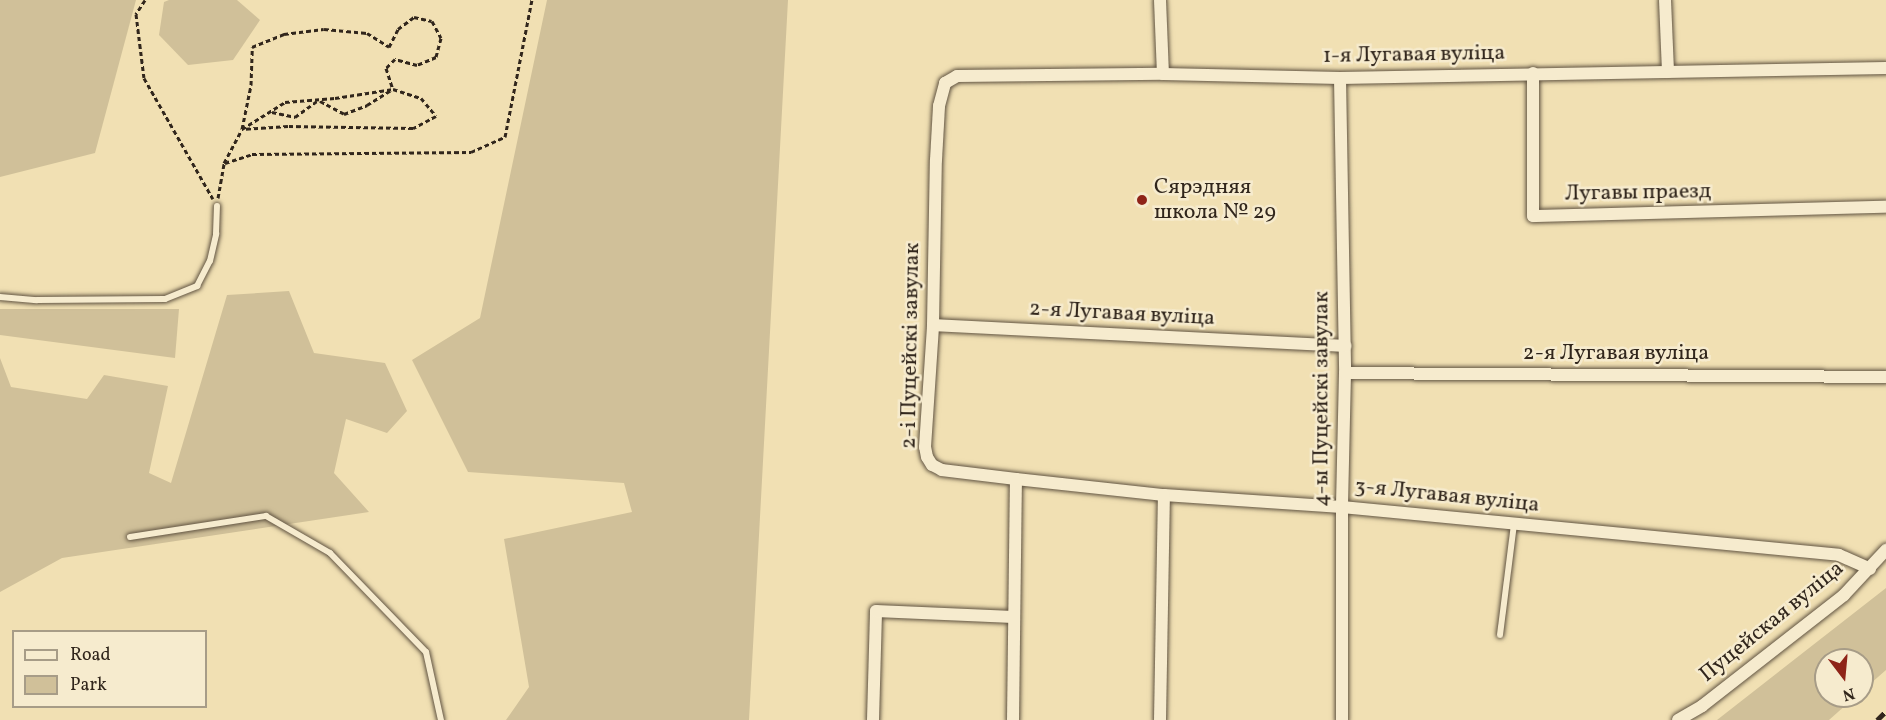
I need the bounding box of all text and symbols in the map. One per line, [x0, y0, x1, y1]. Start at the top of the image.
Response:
street label: 1-я Лугавая вуліца [1323, 40, 1505, 70]
place label: Сярэдняя школа № 29 [1154, 174, 1276, 226]
street label: Лугавы праезд [1565, 179, 1711, 207]
marker: Сярэдняя школа № 29 [1135, 193, 1149, 207]
street label: 2-і Пуцейскі завулак [896, 243, 926, 449]
street label: 4-ы Пуцейскі завулак [1309, 291, 1335, 507]
street label: 2-я Лугавая вуліца [1028, 296, 1216, 332]
street label: 2-я Лугавая вуліца [1523, 341, 1709, 367]
street label: 3-я Лугавая вуліца [1353, 473, 1541, 519]
street label: Пуцейская вуліца [1694, 556, 1850, 688]
legend [12, 630, 207, 708]
text: Road [70, 643, 111, 668]
north arrow [1814, 648, 1874, 708]
text: Park [70, 673, 107, 698]
text: N [1840, 681, 1857, 706]

